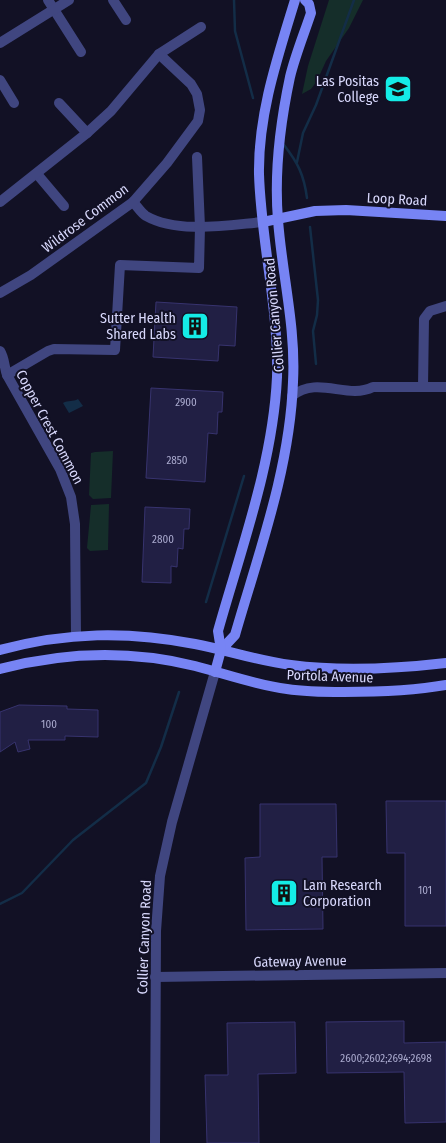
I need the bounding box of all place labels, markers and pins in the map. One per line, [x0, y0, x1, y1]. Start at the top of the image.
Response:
place label: Las Positas College [316, 73, 379, 106]
school or university icon: Las Positas College [383, 74, 413, 104]
place label: Sutter Health Shared Labs [100, 310, 176, 343]
building icon: Sutter Health Shared Labs [180, 311, 210, 341]
place label: Lam Research Corporation [303, 877, 382, 910]
building icon: Lam Research Corporation [269, 878, 299, 908]

